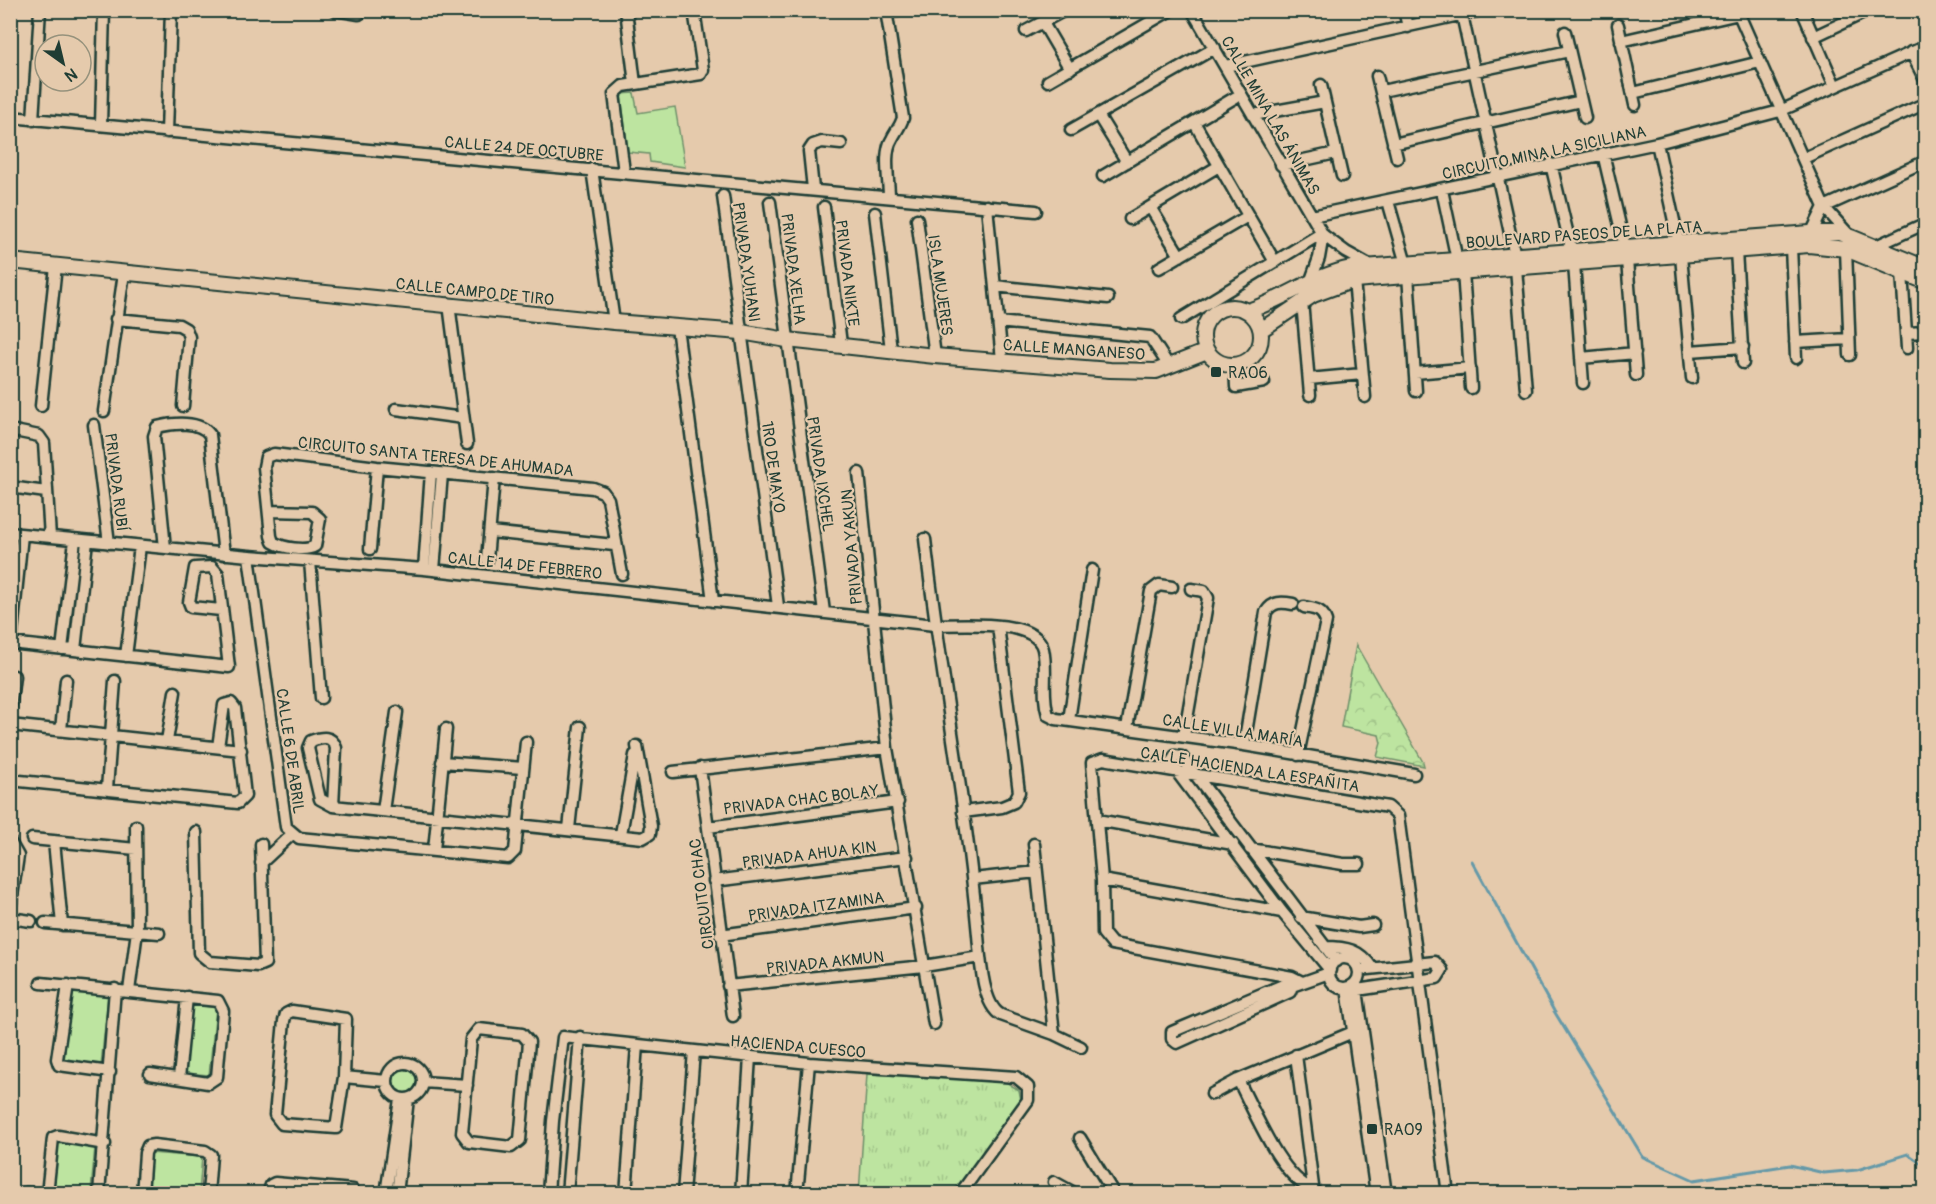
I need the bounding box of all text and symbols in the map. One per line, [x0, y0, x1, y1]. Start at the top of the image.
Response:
street label: CALLE MINA LAS ÁNIMAS [1216, 32, 1324, 199]
north arrow [33, 33, 93, 93]
text: N [61, 63, 81, 86]
street label: CIRCUITO MINA LA SICILIANA [1440, 122, 1648, 184]
street label: CALLE 24 DE OCTUBRE [443, 132, 604, 166]
street label: PRIVADA YUHANI [728, 201, 764, 323]
street label: PRIVADA XELHA [776, 212, 810, 326]
street label: BOULEVARD PASEOS DE LA PLATA [1465, 217, 1703, 253]
street label: PRIVADA NIKTE [831, 219, 863, 328]
street label: ISLA MUJERES [923, 233, 957, 337]
street label: CALLE CAMPO DE TIRO [395, 274, 555, 310]
street label: CALLE MANGANESO [1002, 335, 1146, 365]
place label: RA06 [1228, 363, 1268, 383]
marker: RA06 [1209, 365, 1223, 379]
street label: PRIVADA IXCHEL [802, 415, 838, 533]
street label: 1RO DE MAYO [757, 420, 789, 514]
street label: PRIVADA RUBÍ [100, 432, 132, 533]
street label: CIRCUITO SANTA TERESA DE AHUMADA [297, 433, 575, 481]
street label: PRIVADA YAKUN [837, 488, 867, 606]
street label: CALLE 14 DE FEBRERO [447, 548, 603, 584]
street label: CALLE 6 DE ABRIL [271, 687, 309, 815]
street label: CALLE VILLA MARÍA [1161, 710, 1305, 752]
street label: CALLE HACIENDA LA ESPAÑITA [1139, 743, 1361, 797]
street label: PRIVADA CHAC BOLAY [722, 781, 880, 819]
street label: CIRCUITO CHAC [685, 837, 719, 950]
street label: PRIVADA AHUA KIN [741, 837, 877, 873]
street label: PRIVADA ITZAMINA [747, 888, 885, 926]
street label: PRIVADA AKMUN [765, 947, 885, 979]
street label: HACIENDA CUESCO [729, 1031, 866, 1063]
place label: RA09 [1384, 1120, 1423, 1140]
marker: RA09 [1365, 1122, 1379, 1136]

